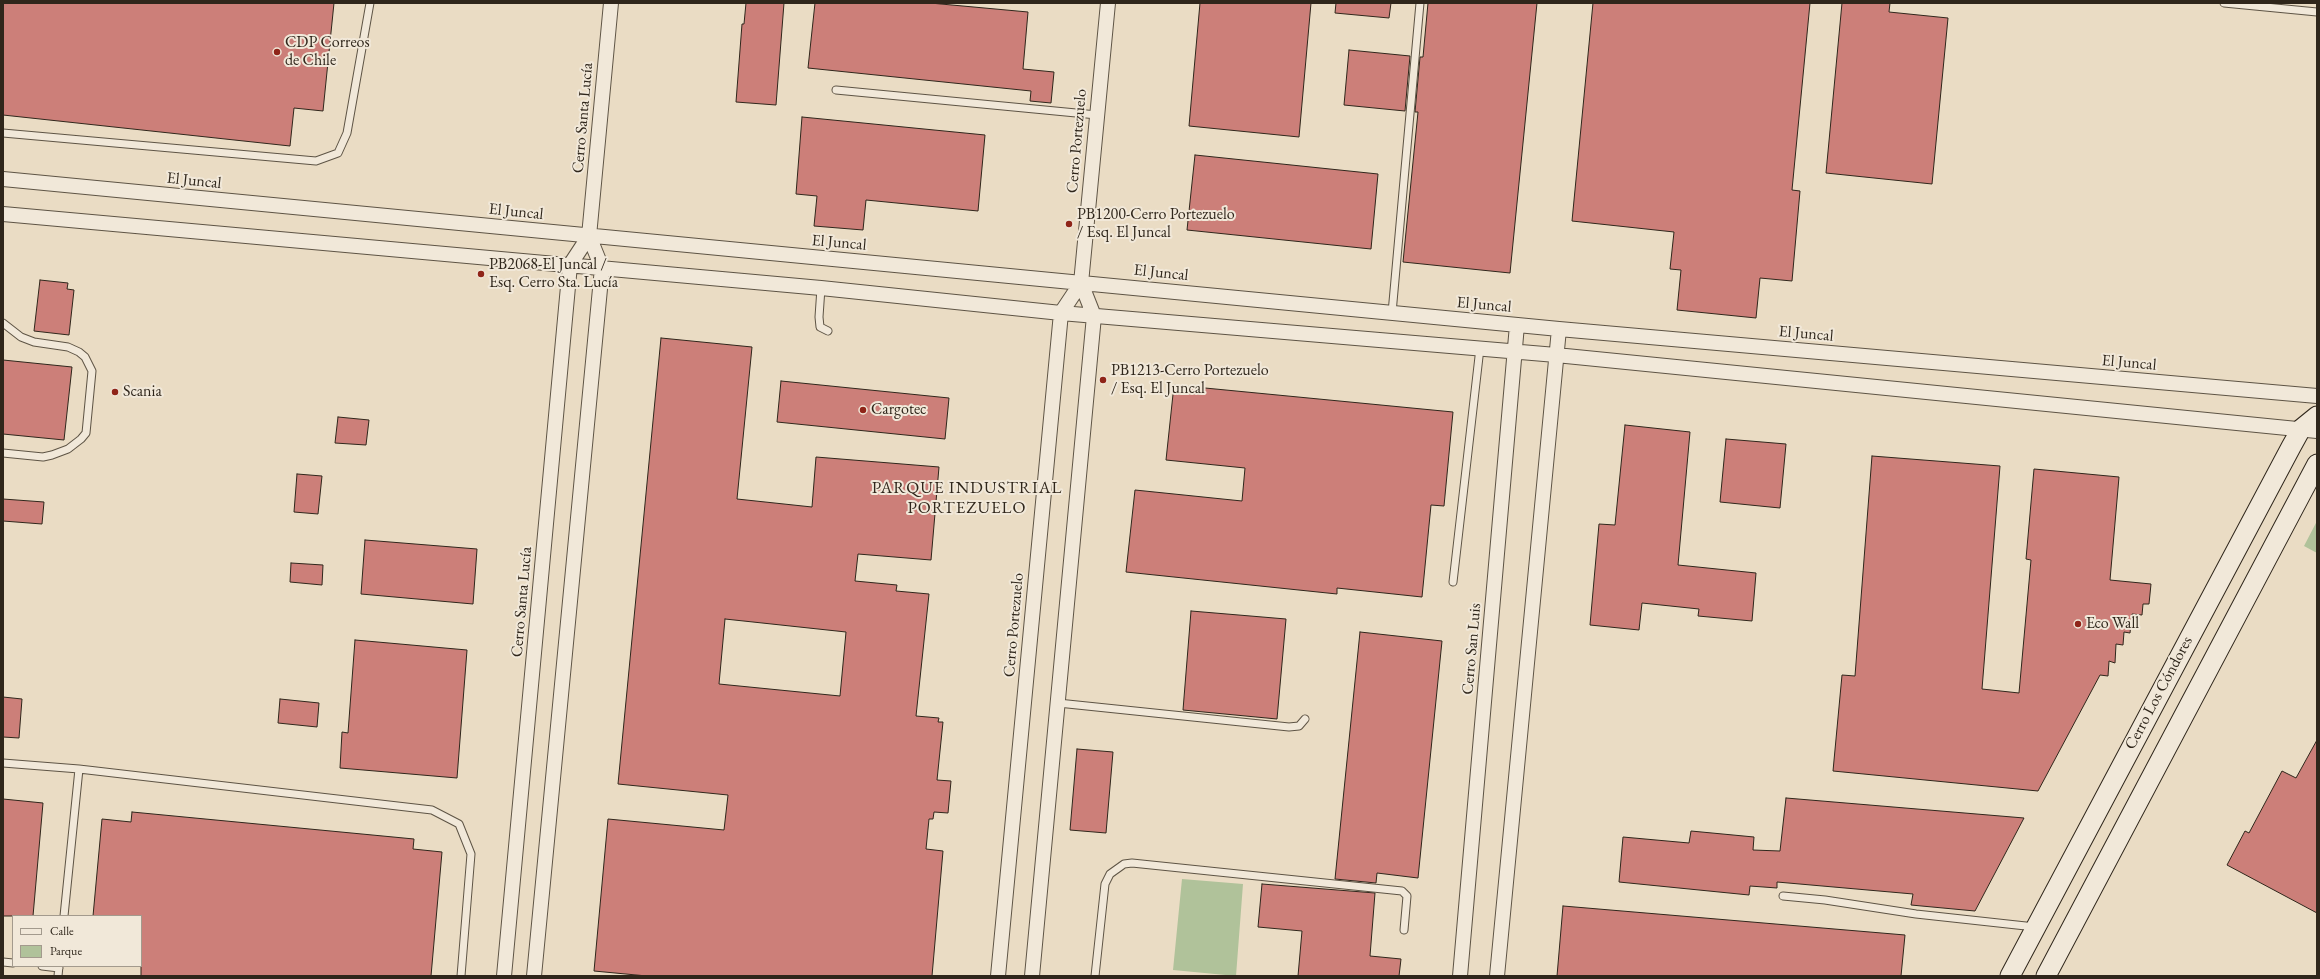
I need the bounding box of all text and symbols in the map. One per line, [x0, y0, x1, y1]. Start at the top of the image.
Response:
place label: CDP Correos de Chile [285, 33, 370, 71]
marker: CDP Correos de Chile [272, 47, 282, 57]
street label: Cerro Santa Lucía [569, 62, 597, 174]
street label: Cerro Portezuelo [1063, 88, 1091, 194]
street label: El Juncal [166, 169, 222, 193]
street label: El Juncal [488, 200, 544, 224]
place label: PB1200-Cerro Portezuelo / Esq. El Juncal [1077, 205, 1235, 243]
marker: PB1200-Cerro Portezuelo / Esq. El Juncal [1064, 219, 1074, 229]
street label: El Juncal [811, 231, 867, 255]
place label: PB2068-El Juncal / Esq. Cerro Sta. Lucía [489, 255, 618, 293]
street label: El Juncal [1133, 261, 1189, 285]
marker: PB2068-El Juncal / Esq. Cerro Sta. Lucía [476, 269, 486, 279]
street label: El Juncal [1456, 293, 1512, 317]
street label: El Juncal [1778, 322, 1834, 346]
street label: El Juncal [2101, 351, 2157, 375]
place label: PB1213-Cerro Portezuelo / Esq. El Juncal [1111, 361, 1269, 399]
marker: PB1213-Cerro Portezuelo / Esq. El Juncal [1098, 375, 1108, 385]
place label: Scania [123, 382, 162, 402]
marker: Scania [110, 387, 120, 397]
place label: Cargotec [871, 400, 927, 420]
marker: Cargotec [858, 405, 868, 415]
district label: PARQUE INDUSTRIAL PORTEZUELO [872, 478, 1062, 518]
street label: Cerro Santa Lucía [508, 546, 536, 658]
street label: Cerro Portezuelo [1000, 572, 1028, 678]
street label: Cerro San Luis [1458, 602, 1486, 696]
place label: Eco Wall [2086, 614, 2139, 634]
marker: Eco Wall [2073, 619, 2083, 629]
street label: Cerro Los Cóndores [2121, 633, 2197, 753]
legend [12, 915, 142, 967]
text: Calle [50, 923, 74, 939]
text: Parque [50, 943, 82, 959]

